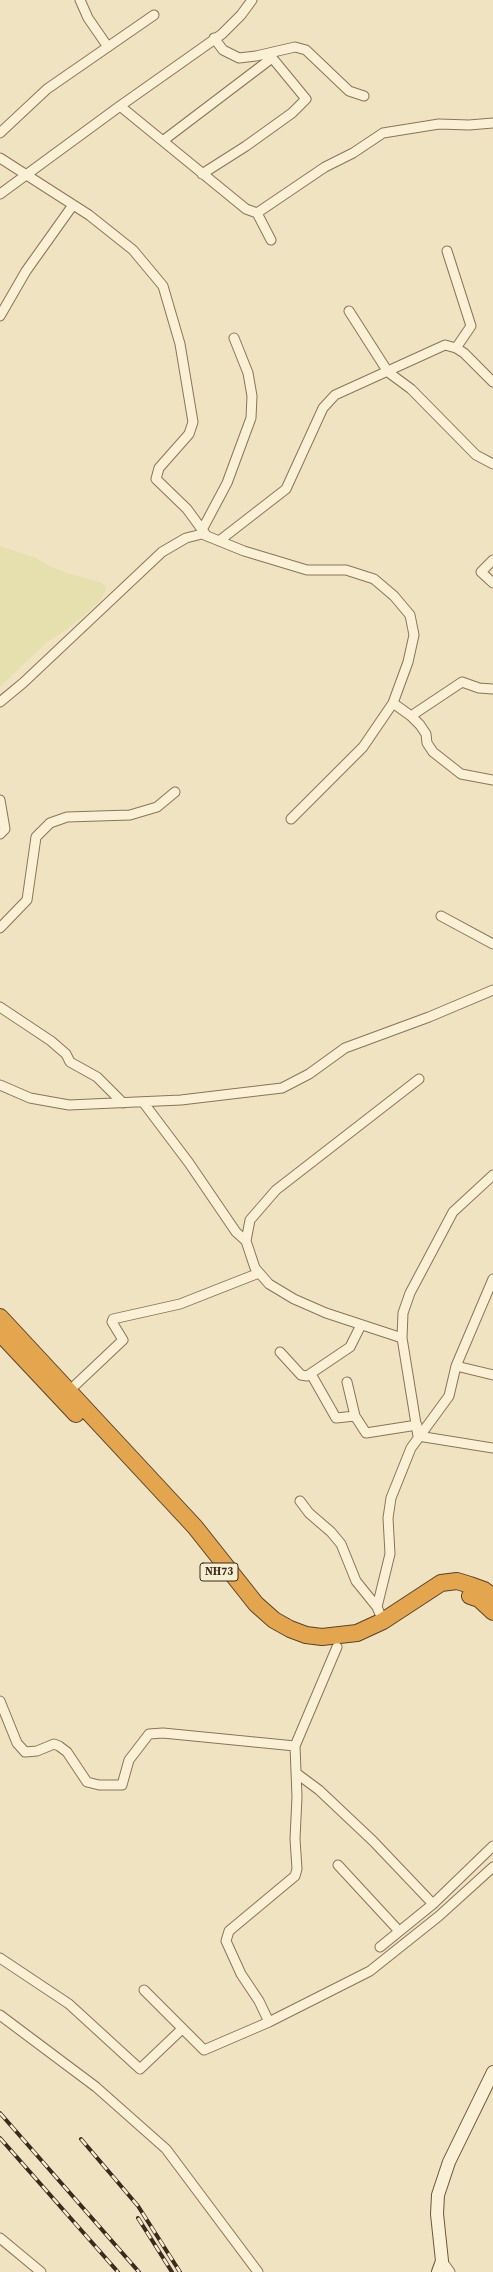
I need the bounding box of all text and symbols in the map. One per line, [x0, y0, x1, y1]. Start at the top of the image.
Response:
road number: NH73 [200, 1563, 238, 1581]

